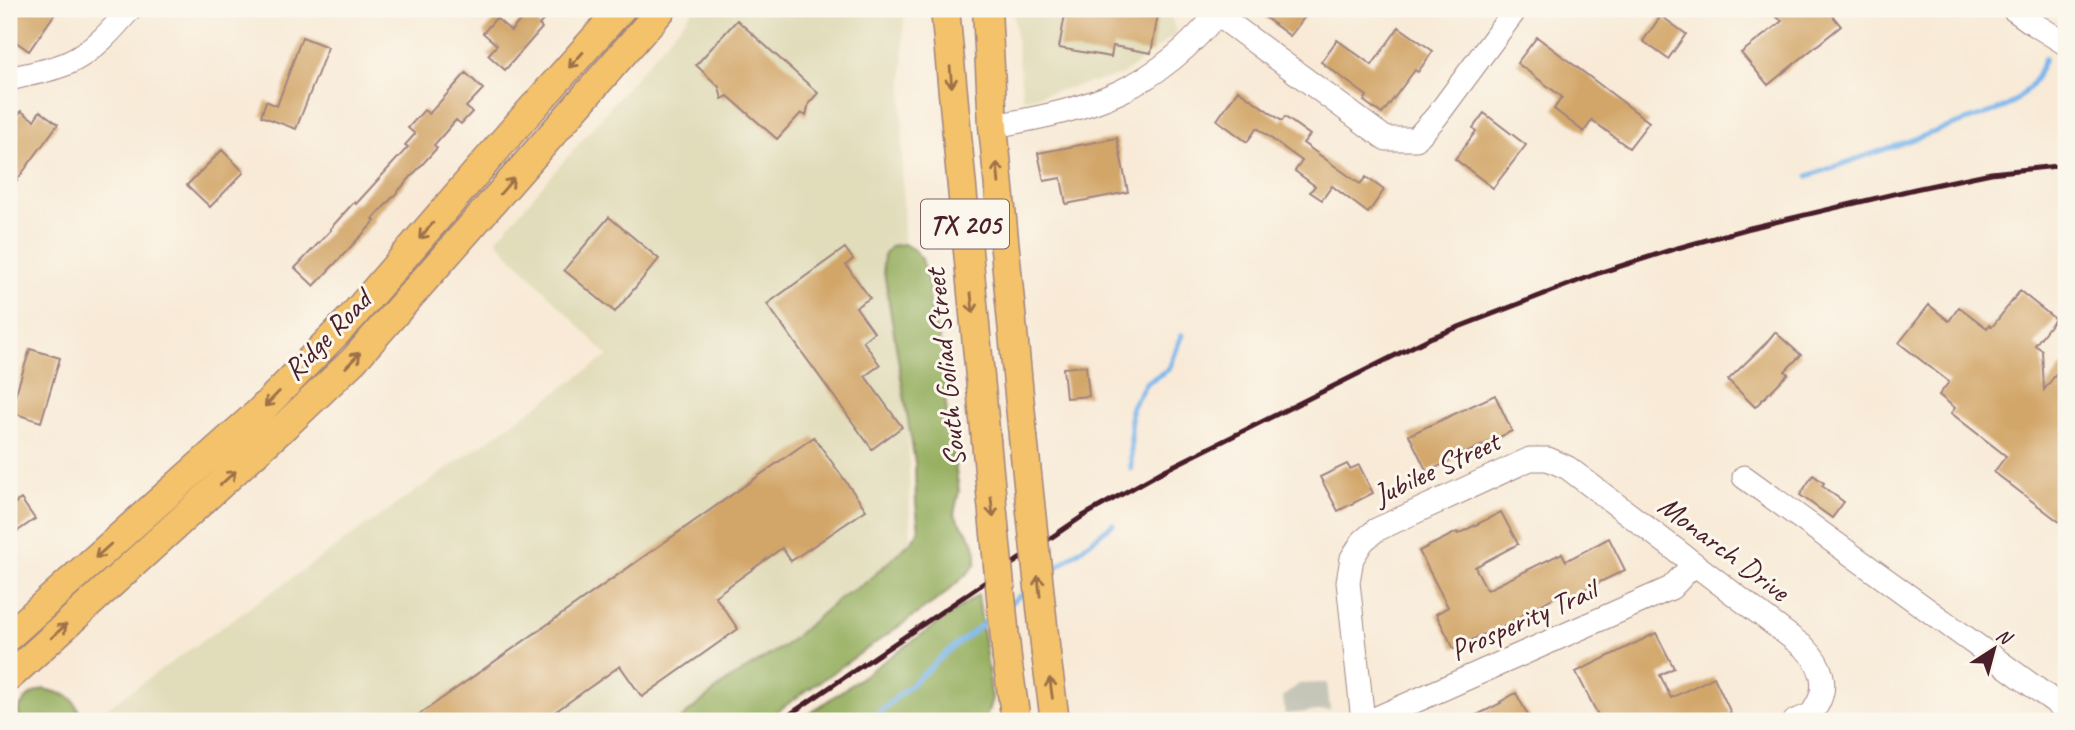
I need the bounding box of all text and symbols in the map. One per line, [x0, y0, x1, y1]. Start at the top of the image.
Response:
one-way arrow [568, 51, 584, 69]
one-way arrow [945, 65, 958, 88]
one-way arrow [991, 162, 1004, 184]
one-way arrow [499, 177, 515, 195]
road number: TX 205 [921, 200, 1009, 248]
one-way arrow [418, 222, 434, 240]
street label: South Goliad Street [915, 264, 974, 469]
street label: Ridge Road [275, 279, 382, 388]
one-way arrow [966, 291, 979, 314]
one-way arrow [345, 351, 362, 368]
one-way arrow [264, 390, 281, 407]
street label: Jubilee Street [1365, 421, 1508, 515]
one-way arrow [218, 470, 236, 486]
street label: Monarch Drive [1651, 486, 1799, 611]
one-way arrow [986, 496, 999, 518]
one-way arrow [95, 543, 113, 559]
street label: Prosperity Trail [1444, 569, 1607, 669]
one-way arrow [1032, 575, 1045, 598]
north arrow [1960, 614, 2030, 684]
text: N [1992, 623, 2018, 651]
one-way arrow [50, 624, 68, 640]
one-way arrow [1044, 677, 1057, 699]

